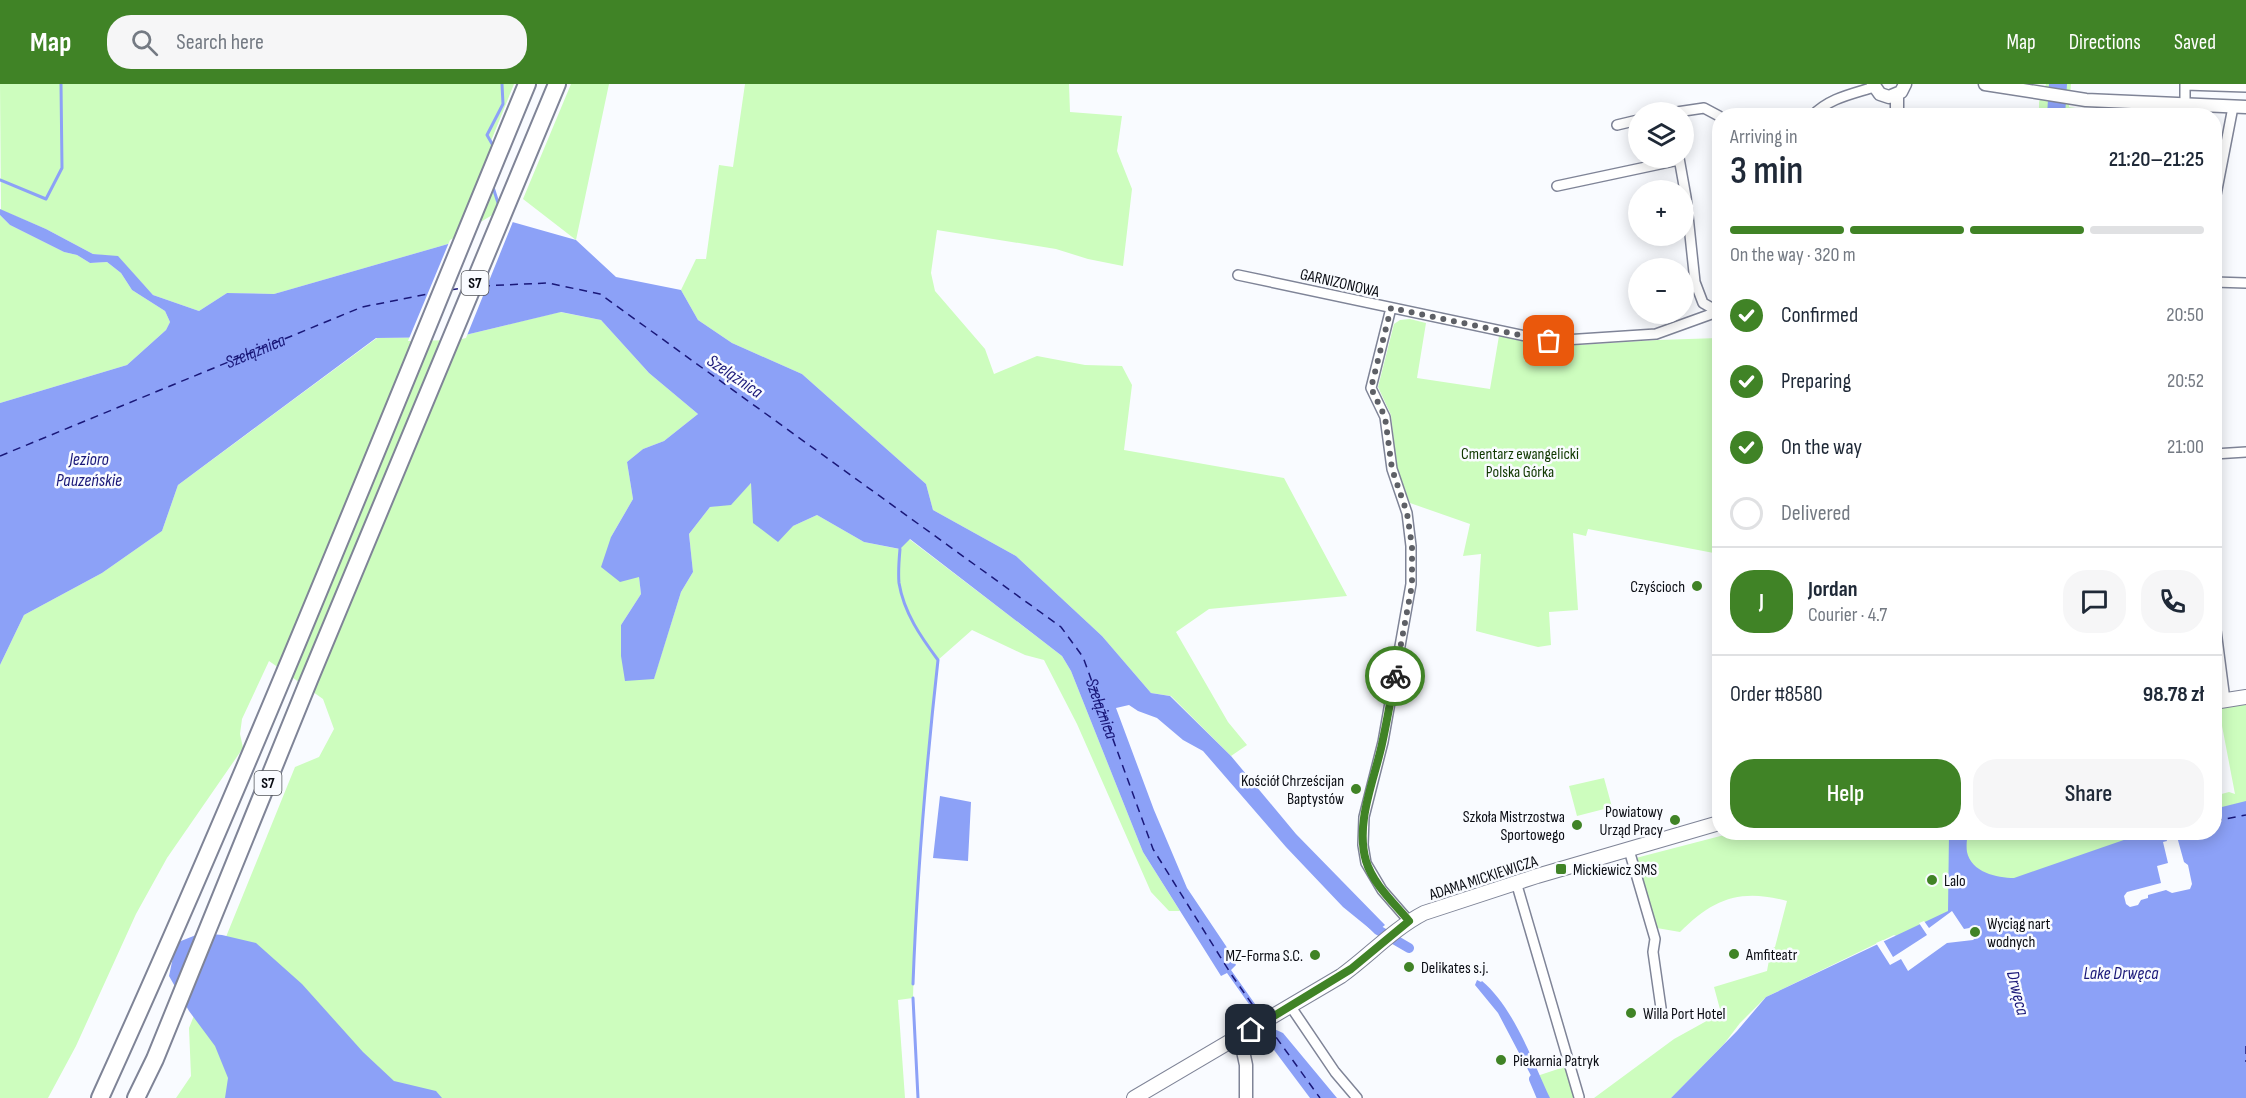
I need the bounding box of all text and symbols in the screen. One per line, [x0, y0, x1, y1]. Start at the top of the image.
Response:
search box [107, 15, 527, 69]
text: Map [30, 26, 71, 59]
icon: search [128, 26, 161, 59]
text: Search here [176, 29, 264, 56]
text: Map [2006, 30, 2036, 55]
text: Directions [2069, 30, 2141, 55]
text: Saved [2174, 30, 2216, 55]
map controls [1628, 102, 1694, 324]
button: layers [1628, 102, 1694, 168]
text: Arriving in [1730, 125, 1798, 149]
text: 21:20–21:25 [2109, 146, 2204, 173]
text: 3 min [1730, 148, 1803, 195]
button: + [1628, 180, 1694, 246]
text: On the way · 320 m [1730, 243, 1856, 267]
button: − [1628, 258, 1694, 324]
street label: GARNIZONOWA [1298, 265, 1381, 302]
road number: S7 [462, 271, 488, 295]
icon: check [1730, 299, 1763, 332]
text: Confirmed [1781, 302, 1858, 329]
text: 20:50 [2166, 303, 2204, 327]
pin [1523, 315, 1574, 366]
icon: bag [1532, 324, 1565, 357]
water label: Szelążnica [222, 329, 289, 373]
water label: Szelążnica [703, 350, 767, 403]
icon: check [1730, 365, 1763, 398]
text: Preparing [1781, 368, 1851, 395]
text: 20:52 [2167, 369, 2204, 393]
icon: check [1730, 431, 1763, 464]
text: On the way [1781, 434, 1862, 461]
text: 21:00 [2167, 435, 2204, 459]
park label: Cmentarz ewangelicki Polska Górka [1461, 445, 1579, 482]
water label: Jezioro Pauzeńskie [56, 449, 122, 491]
text: Delivered [1781, 500, 1850, 527]
button: chat [2063, 570, 2126, 633]
button: phone [2141, 570, 2204, 633]
text: Jordan [1808, 576, 1857, 603]
place label: Czyścioch [1630, 578, 1685, 597]
marker: Czyścioch [1690, 579, 1704, 593]
text: J [1759, 588, 1764, 615]
text: Courier · 4.7 [1808, 603, 1887, 627]
courier [1365, 646, 1425, 706]
icon: bike [1379, 660, 1412, 693]
water label: Szelążnica [1081, 676, 1122, 742]
text: Order #8580 [1730, 681, 1823, 708]
text: 98.78 zł [2143, 681, 2204, 708]
button: Help [1730, 759, 1961, 828]
button: Share [1973, 759, 2204, 828]
road number: S7 [254, 771, 282, 795]
place label: Kościół Chrześcijan Baptystów [1241, 772, 1344, 809]
marker: Kościół Chrześcijan Baptystów [1349, 782, 1363, 796]
place label: Powiatowy Urząd Pracy [1600, 803, 1663, 840]
place label: Szkoła Mistrzostwa Sportowego [1463, 808, 1565, 845]
marker: Powiatowy Urząd Pracy [1668, 813, 1682, 827]
marker: Szkoła Mistrzostwa Sportowego [1570, 818, 1584, 832]
street label: ADAMA MICKIEWICZA [1426, 852, 1540, 905]
place label: Mickiewicz SMS [1573, 861, 1657, 880]
marker: Mickiewicz SMS [1554, 862, 1568, 876]
place label: Lalo [1944, 872, 1966, 891]
marker: Lalo [1925, 873, 1939, 887]
place label: Wyciąg nart wodnych [1987, 915, 2051, 952]
marker: Wyciąg nart wodnych [1968, 925, 1982, 939]
place label: Amfiteatr [1745, 946, 1798, 965]
place label: MZ-Forma S.C. [1225, 947, 1303, 966]
marker: Amfiteatr [1727, 947, 1741, 961]
marker: MZ-Forma S.C. [1308, 948, 1322, 962]
place label: Delikates s.j. [1421, 959, 1488, 978]
marker: Delikates s.j. [1402, 960, 1416, 974]
water label: Lake Drwęca [2083, 963, 2159, 984]
water label: Drwęca [2002, 969, 2033, 1018]
pin [1225, 1004, 1276, 1055]
place label: Willa Port Hotel [1643, 1005, 1726, 1024]
marker: Willa Port Hotel [1624, 1006, 1638, 1020]
icon: home [1234, 1013, 1267, 1046]
place label: Piekarnia Patryk [1513, 1052, 1599, 1071]
marker: Piekarnia Patryk [1494, 1053, 1508, 1067]

